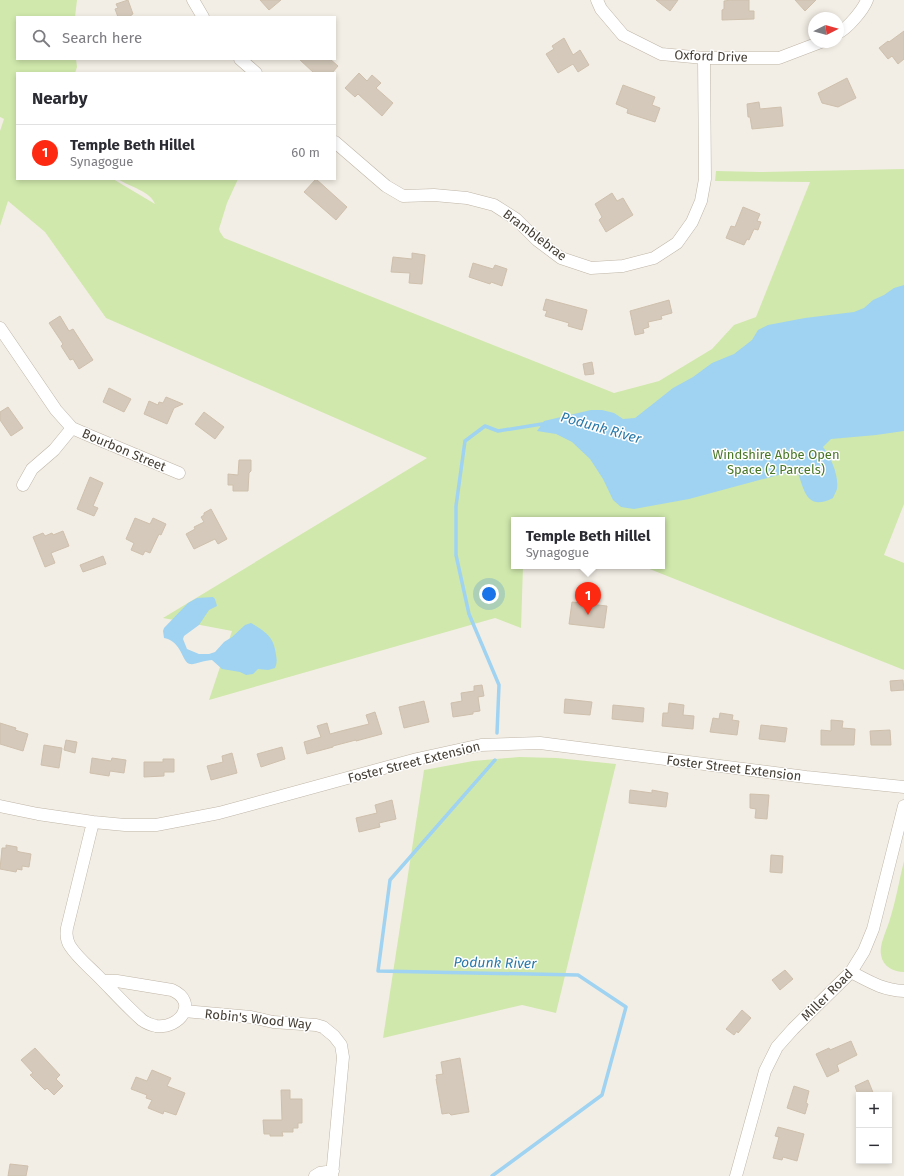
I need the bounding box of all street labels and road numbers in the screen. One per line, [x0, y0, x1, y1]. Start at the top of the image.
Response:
street label: Oxford Drive [674, 47, 748, 65]
street label: Bramblebrae [500, 206, 570, 264]
street label: Bourbon Street [80, 426, 169, 475]
street label: Foster Street Extension [346, 738, 482, 786]
street label: Foster Street Extension [666, 752, 802, 784]
street label: Miller Road [798, 966, 856, 1024]
street label: Robin's Wood Way [204, 1006, 313, 1032]

